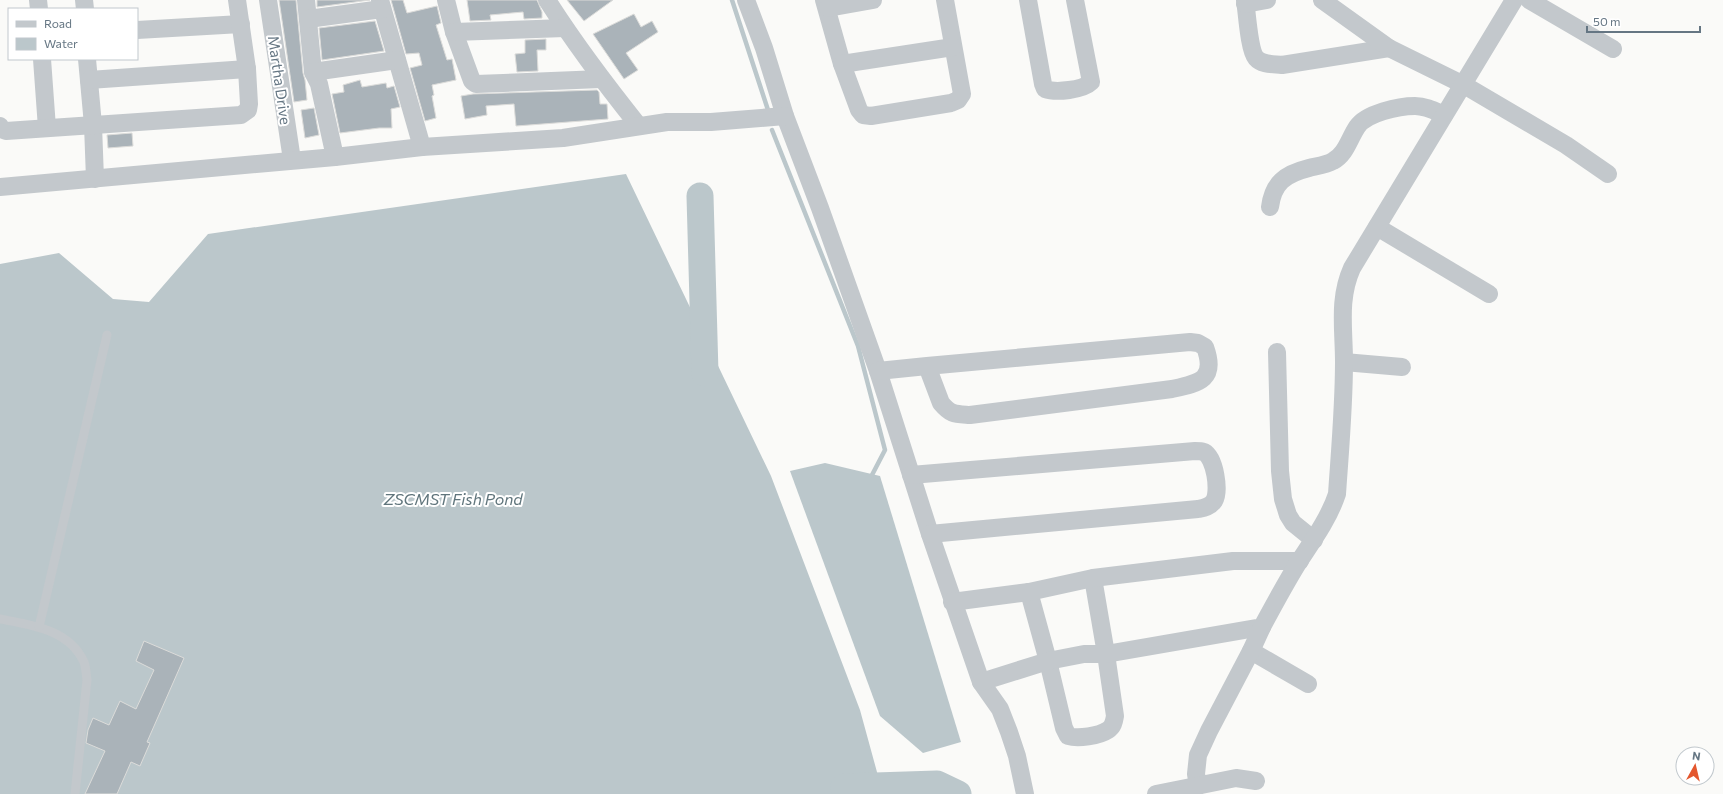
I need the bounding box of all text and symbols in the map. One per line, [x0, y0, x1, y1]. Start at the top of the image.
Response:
legend [8, 8, 138, 60]
scale bar [1587, 8, 1700, 34]
text: 50 m [1593, 14, 1621, 28]
text: Road [44, 16, 72, 30]
street label: Martha Drive [265, 34, 295, 126]
text: Water [44, 36, 78, 50]
water label: ZSCMST Fish Pond [382, 489, 523, 508]
north arrow [1675, 746, 1715, 786]
text: N [1691, 749, 1701, 763]

